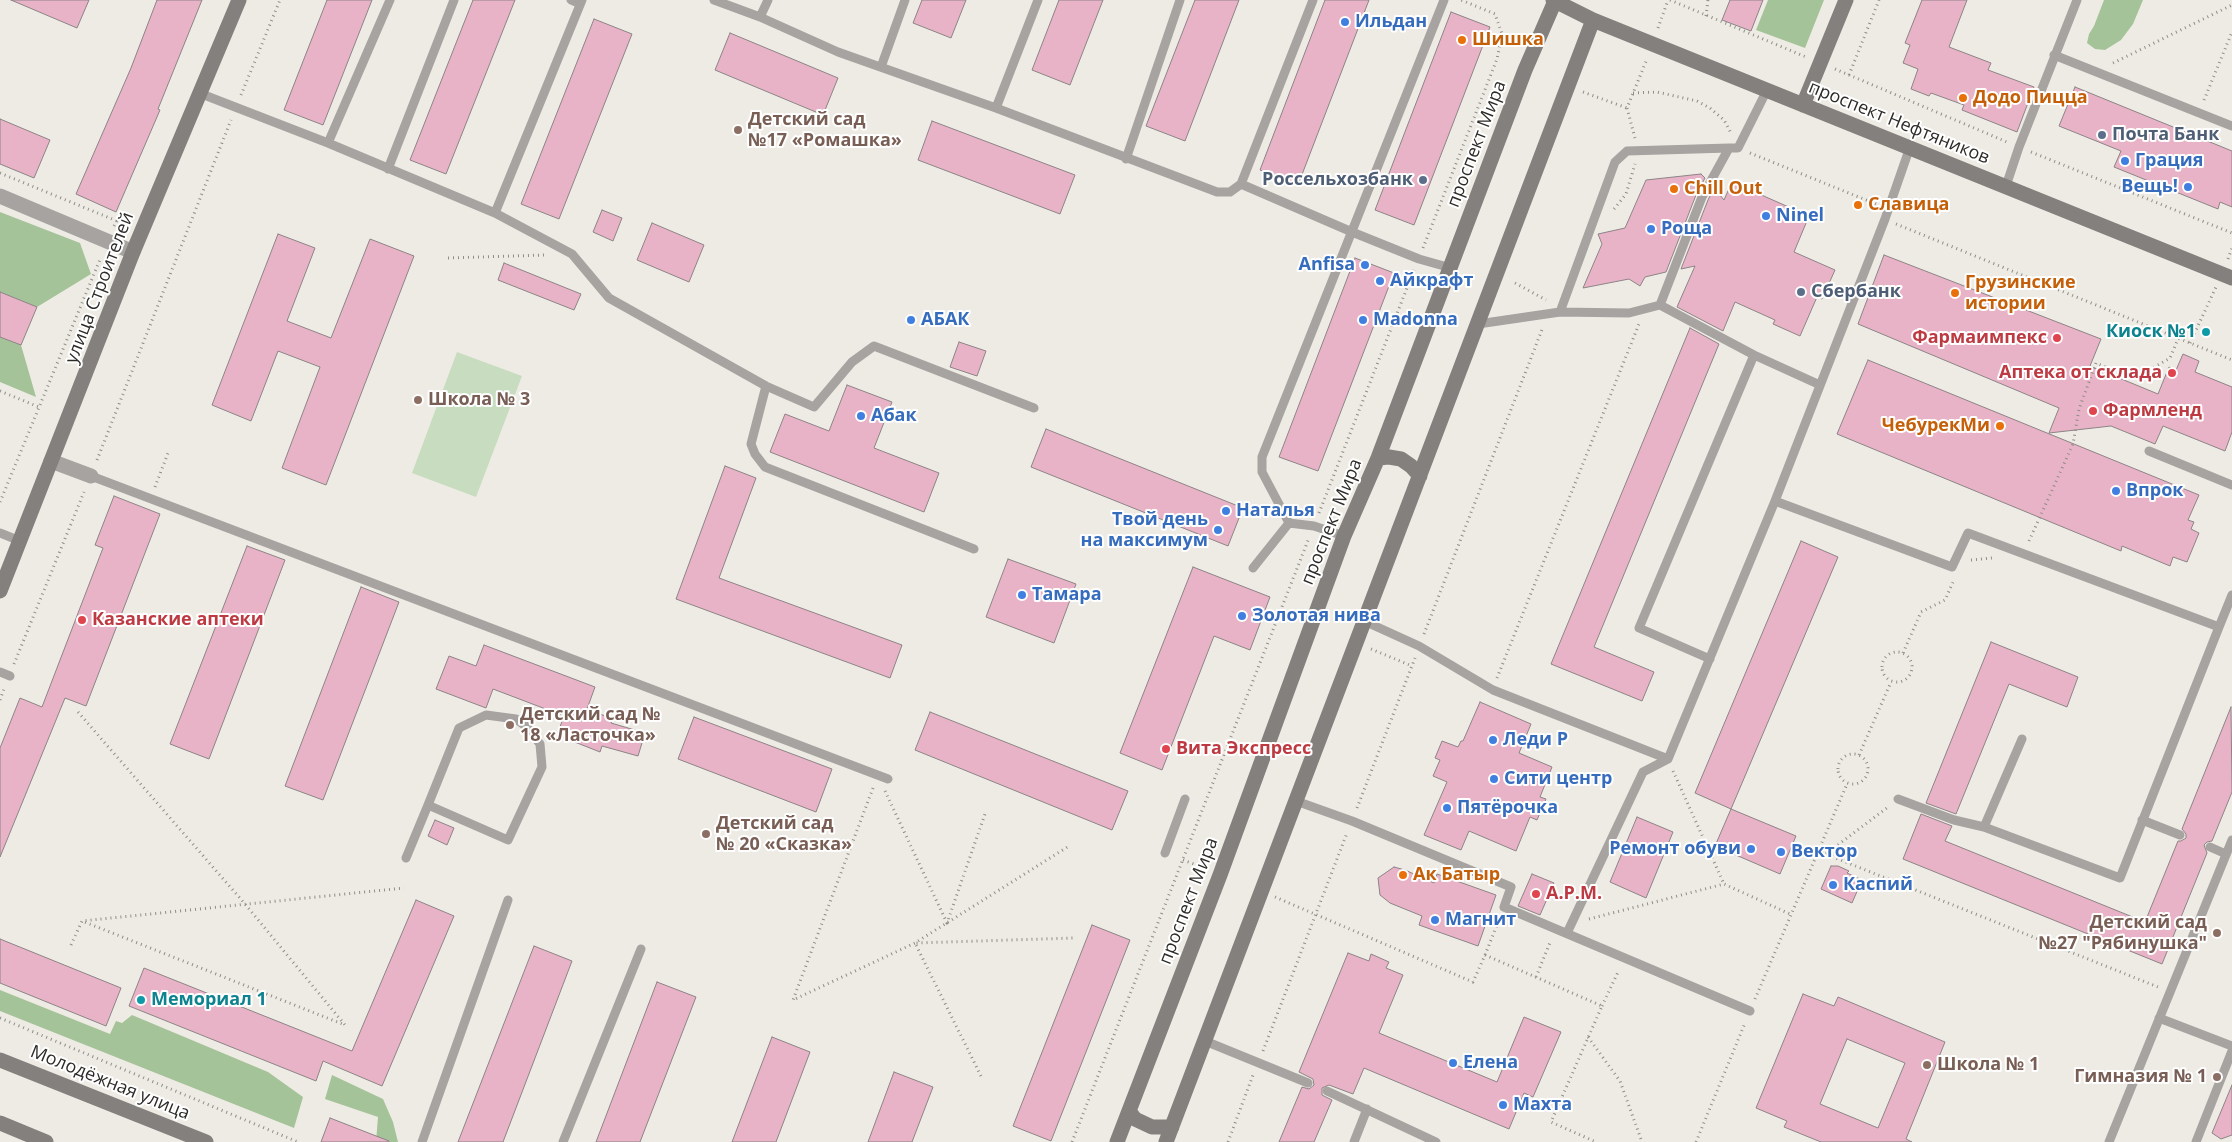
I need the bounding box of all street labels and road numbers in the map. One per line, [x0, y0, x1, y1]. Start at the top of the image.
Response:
street label: проспект Нефтяников [1805, 77, 1993, 169]
street label: проспект Мира [1443, 78, 1511, 210]
street label: улица Строителей [61, 209, 139, 367]
street label: проспект Мира [1297, 456, 1367, 588]
street label: проспект Мира [1155, 835, 1223, 967]
street label: Молодёжная улица [27, 1041, 193, 1125]

